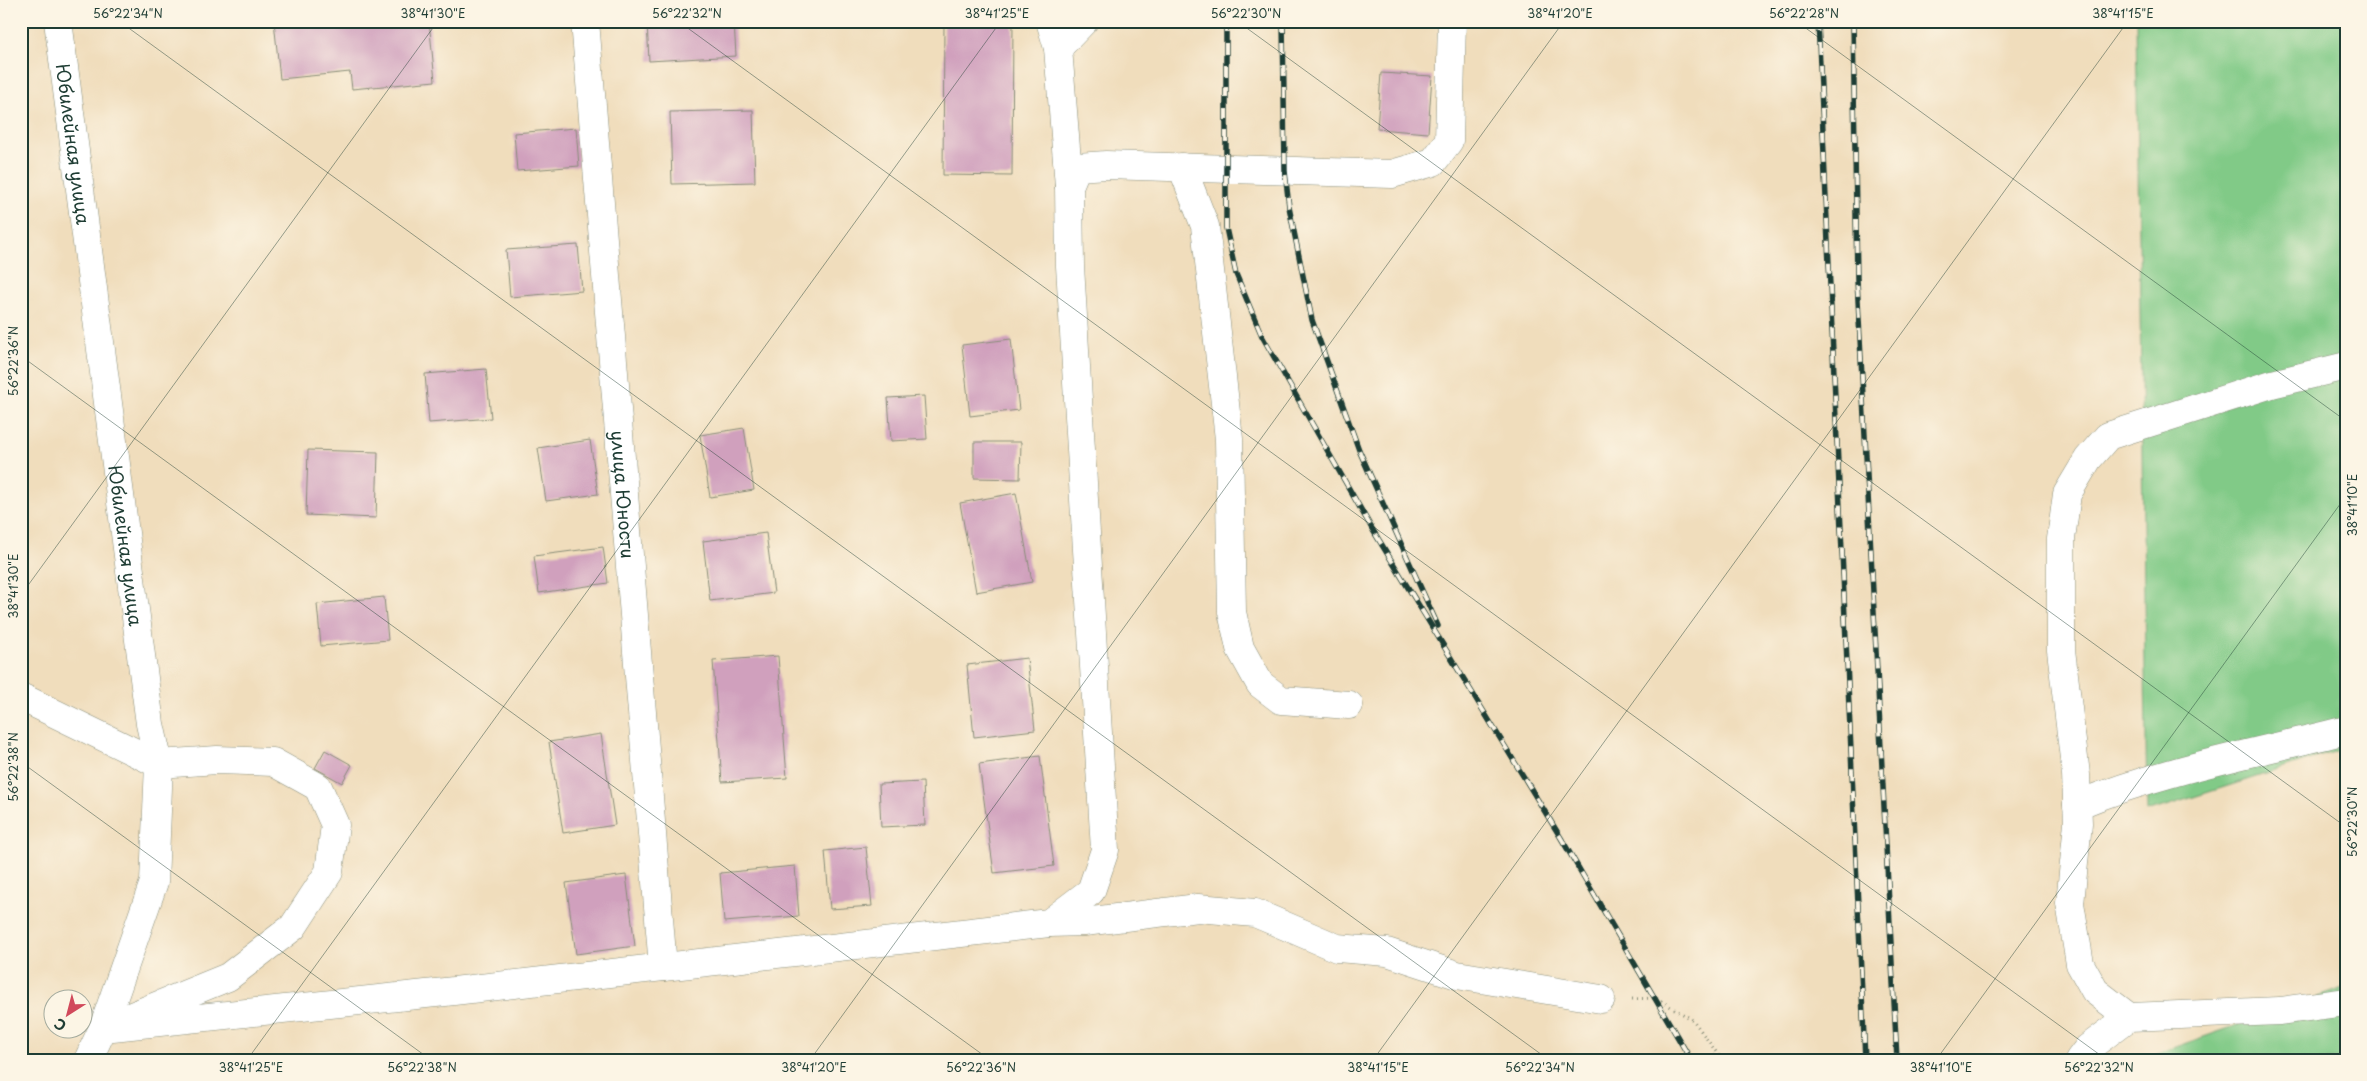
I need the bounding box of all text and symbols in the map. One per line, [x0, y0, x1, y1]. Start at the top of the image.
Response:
text: 56°22'34"N [93, 4, 163, 22]
text: 38°41'30"E [401, 4, 466, 22]
text: 56°22'32"N [652, 4, 722, 22]
text: 38°41'25"E [965, 4, 1029, 22]
text: 56°22'30"N [1211, 4, 1281, 22]
text: 38°41'20"E [1527, 4, 1593, 22]
text: 56°22'28"N [1769, 4, 1839, 22]
text: 38°41'15"E [2092, 4, 2154, 22]
street label: Юбилейная улица [50, 62, 98, 227]
text: 56°22'36"N [4, 326, 22, 396]
street label: улица Юности [605, 429, 643, 559]
street label: Юбилейная улица [103, 464, 151, 628]
text: 38°41'10"E [2343, 474, 2361, 536]
text: 38°41'30"E [4, 554, 22, 619]
text: 56°22'38"N [4, 732, 22, 802]
text: 56°22'30"N [2343, 787, 2361, 857]
north arrow [42, 988, 92, 1038]
text: С [50, 1013, 70, 1037]
text: 38°41'25"E [219, 1058, 283, 1076]
text: 56°22'38"N [387, 1058, 457, 1076]
text: 38°41'20"E [781, 1058, 847, 1076]
text: 56°22'36"N [946, 1058, 1016, 1076]
text: 38°41'15"E [1347, 1058, 1409, 1076]
text: 56°22'34"N [1505, 1058, 1575, 1076]
text: 38°41'10"E [1910, 1058, 1972, 1076]
text: 56°22'32"N [2064, 1058, 2134, 1076]

